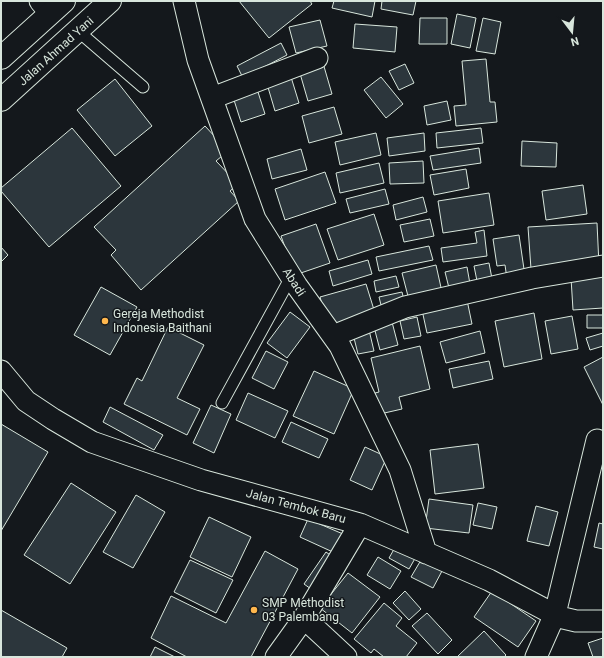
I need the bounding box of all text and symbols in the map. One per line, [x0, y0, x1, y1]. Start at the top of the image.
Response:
north arrow [552, 12, 592, 52]
street label: Jalan Ahmad Yani [16, 14, 97, 88]
text: N [569, 34, 580, 49]
street label: Abadi [280, 265, 308, 299]
place label: Gereja Methodist Indonesia Baithani [113, 307, 212, 335]
marker: Gereja Methodist Indonesia Baithani [100, 316, 110, 326]
street label: Jalan Tembok Baru [245, 486, 347, 526]
place label: SMP Methodist 03 Palembang [262, 596, 344, 624]
marker: SMP Methodist 03 Palembang [249, 605, 259, 615]

